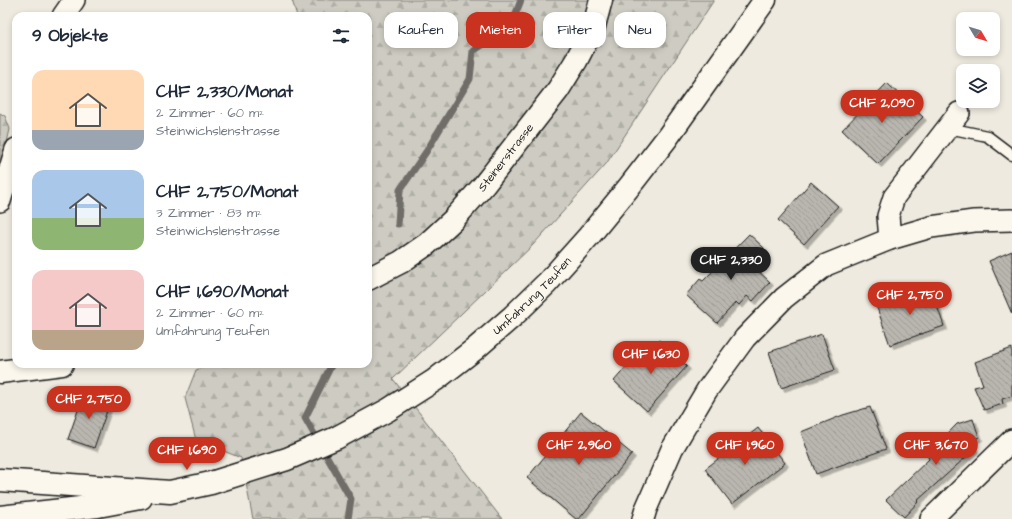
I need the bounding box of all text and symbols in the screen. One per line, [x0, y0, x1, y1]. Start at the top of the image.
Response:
chip: Kaufen [384, 12, 458, 48]
chip: Mieten [466, 12, 535, 48]
chip: Filter [543, 12, 606, 48]
chip: Neu [614, 12, 666, 48]
north arrow [956, 12, 1000, 56]
map controls [956, 12, 1000, 108]
text: 9 Objekte [32, 24, 108, 48]
icon: filters [330, 25, 352, 47]
button: layers [956, 64, 1000, 108]
text: CHF 2,330/Monat [156, 80, 293, 104]
icon: home [64, 86, 112, 134]
pin: CHF 2,090 [836, 90, 928, 124]
text: CHF 2,090 [850, 94, 914, 112]
text: 2 Zimmer · 60 m² [156, 104, 264, 122]
street label: Steinerstrasse [474, 119, 538, 195]
text: Steinwichslenstrasse [156, 122, 280, 140]
text: CHF 2,750/Monat [156, 180, 298, 204]
icon: home [64, 186, 112, 234]
text: 3 Zimmer · 83 m² [156, 204, 262, 222]
text: Steinwichslenstrasse [156, 222, 280, 240]
pin: CHF 2,330 [685, 247, 777, 281]
text: CHF 2,330 [700, 251, 762, 269]
street label: Umfahrung Teufen [489, 253, 575, 338]
text: CHF 1,690/Monat [156, 280, 289, 304]
pin: CHF 2,750 [864, 282, 956, 316]
icon: home [64, 286, 112, 334]
text: CHF 2,750 [877, 286, 943, 304]
text: 2 Zimmer · 60 m² [156, 304, 264, 322]
text: Umfahrung Teufen [156, 322, 269, 340]
pin: CHF 1,630 [605, 341, 697, 375]
text: CHF 1,630 [622, 345, 680, 363]
pin: CHF 2,750 [43, 386, 135, 420]
text: CHF 2,750 [56, 390, 122, 408]
pin: CHF 2,960 [533, 432, 625, 466]
pin: CHF 1,960 [699, 432, 791, 466]
pin: CHF 3,670 [890, 432, 982, 466]
text: CHF 2,960 [547, 436, 611, 454]
text: CHF 1,960 [715, 436, 775, 454]
text: CHF 3,670 [904, 436, 968, 454]
pin: CHF 1,690 [141, 437, 233, 471]
text: CHF 1,690 [157, 441, 217, 459]

